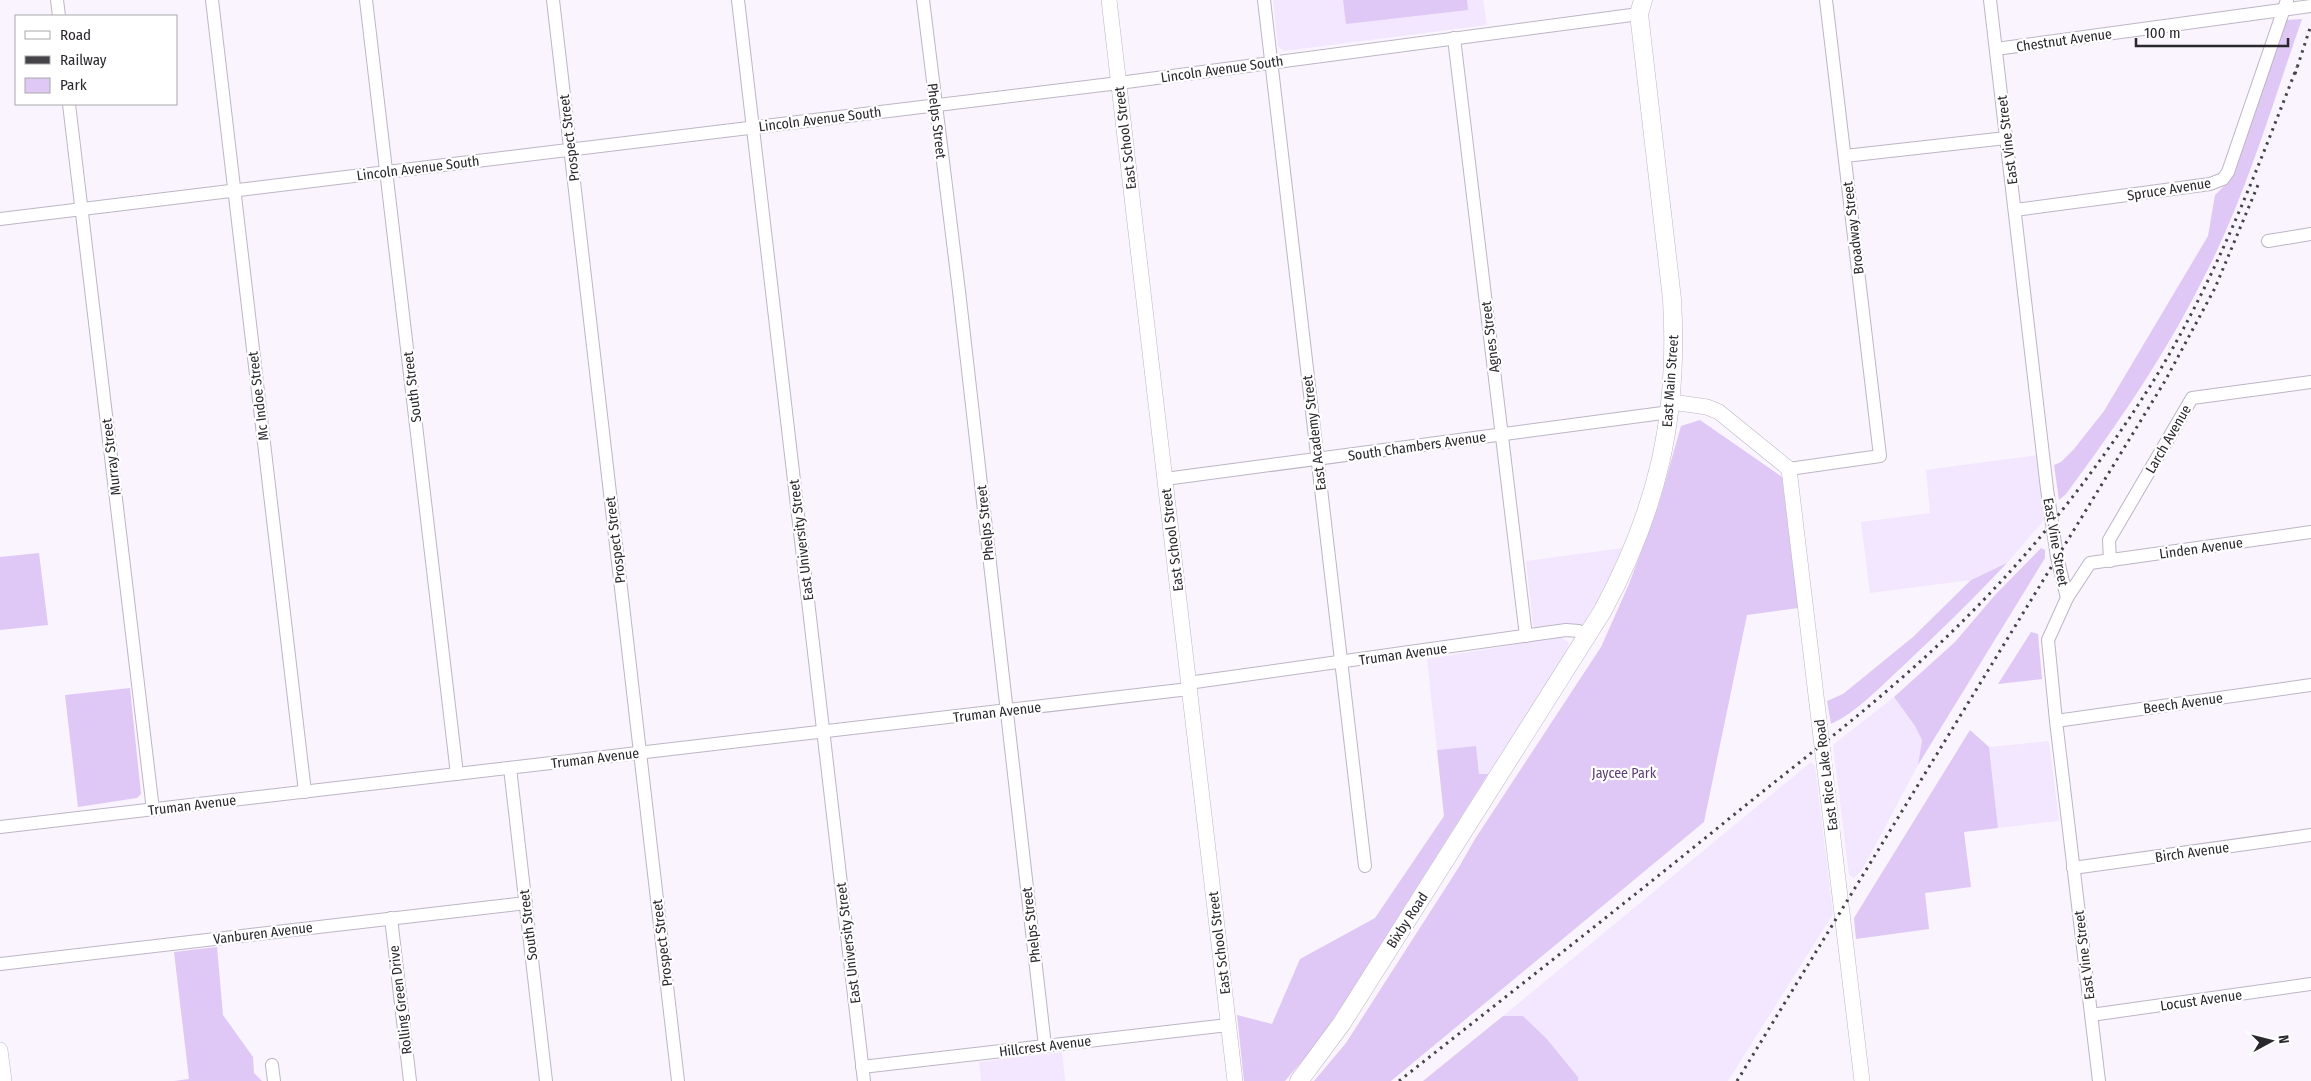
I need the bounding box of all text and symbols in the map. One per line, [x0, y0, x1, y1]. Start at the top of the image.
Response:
legend [15, 15, 178, 105]
scale bar [2136, 15, 2288, 47]
text: 100 m [2144, 24, 2181, 42]
street label: Chestnut Avenue [2015, 25, 2113, 56]
text: Road [60, 26, 91, 44]
text: Railway [60, 51, 107, 69]
street label: Lincoln Avenue South [1160, 52, 1284, 87]
text: Park [60, 76, 87, 94]
street label: Phelps Street [923, 82, 950, 160]
street label: East School Street [1111, 85, 1140, 190]
street label: Prospect Street [556, 93, 583, 182]
street label: East Vine Street [1994, 94, 2021, 185]
street label: Lincoln Avenue South [758, 104, 882, 135]
street label: Lincoln Avenue South [356, 153, 480, 184]
street label: Spruce Avenue [2126, 174, 2212, 205]
street label: Broadway Street [1839, 180, 1868, 275]
street label: Agnes Street [1478, 300, 1503, 374]
street label: East Main Street [1659, 334, 1682, 428]
street label: Mc Indoe Street [245, 350, 272, 442]
street label: South Street [400, 350, 425, 423]
street label: East Academy Street [1299, 374, 1330, 492]
street label: Larch Avenue [2142, 402, 2195, 476]
street label: Murray Street [98, 417, 125, 496]
street label: South Chambers Avenue [1347, 428, 1487, 465]
street label: East University Street [786, 478, 817, 601]
street label: Phelps Street [973, 484, 998, 562]
street label: East School Street [1158, 487, 1187, 592]
street label: Prospect Street [602, 495, 629, 584]
street label: East Vine Street [2039, 496, 2072, 588]
street label: Linden Avenue [2158, 534, 2244, 563]
street label: Truman Avenue [1358, 640, 1448, 669]
street label: Beech Avenue [2142, 689, 2224, 717]
street label: Truman Avenue [952, 699, 1042, 726]
street label: East Rice Lake Road [1811, 718, 1842, 832]
street label: Truman Avenue [550, 745, 640, 772]
park label: Jaycee Park [1592, 765, 1657, 782]
street label: Truman Avenue [147, 792, 237, 819]
street label: Birch Avenue [2154, 839, 2230, 866]
street label: East University Street [833, 881, 864, 1004]
street label: Phelps Street [1018, 886, 1045, 964]
street label: South Street [516, 888, 541, 961]
street label: Bixby Road [1383, 889, 1432, 951]
street label: East School Street [1205, 890, 1234, 995]
street label: Prospect Street [649, 898, 676, 987]
street label: East Vine Street [2071, 909, 2098, 1000]
street label: Vanburen Avenue [213, 919, 314, 948]
street label: Rolling Green Drive [385, 944, 416, 1055]
street label: Locust Avenue [2159, 986, 2243, 1015]
north arrow [2246, 1016, 2296, 1066]
street label: Hillcrest Avenue [998, 1032, 1092, 1061]
text: N [2274, 1034, 2292, 1045]

